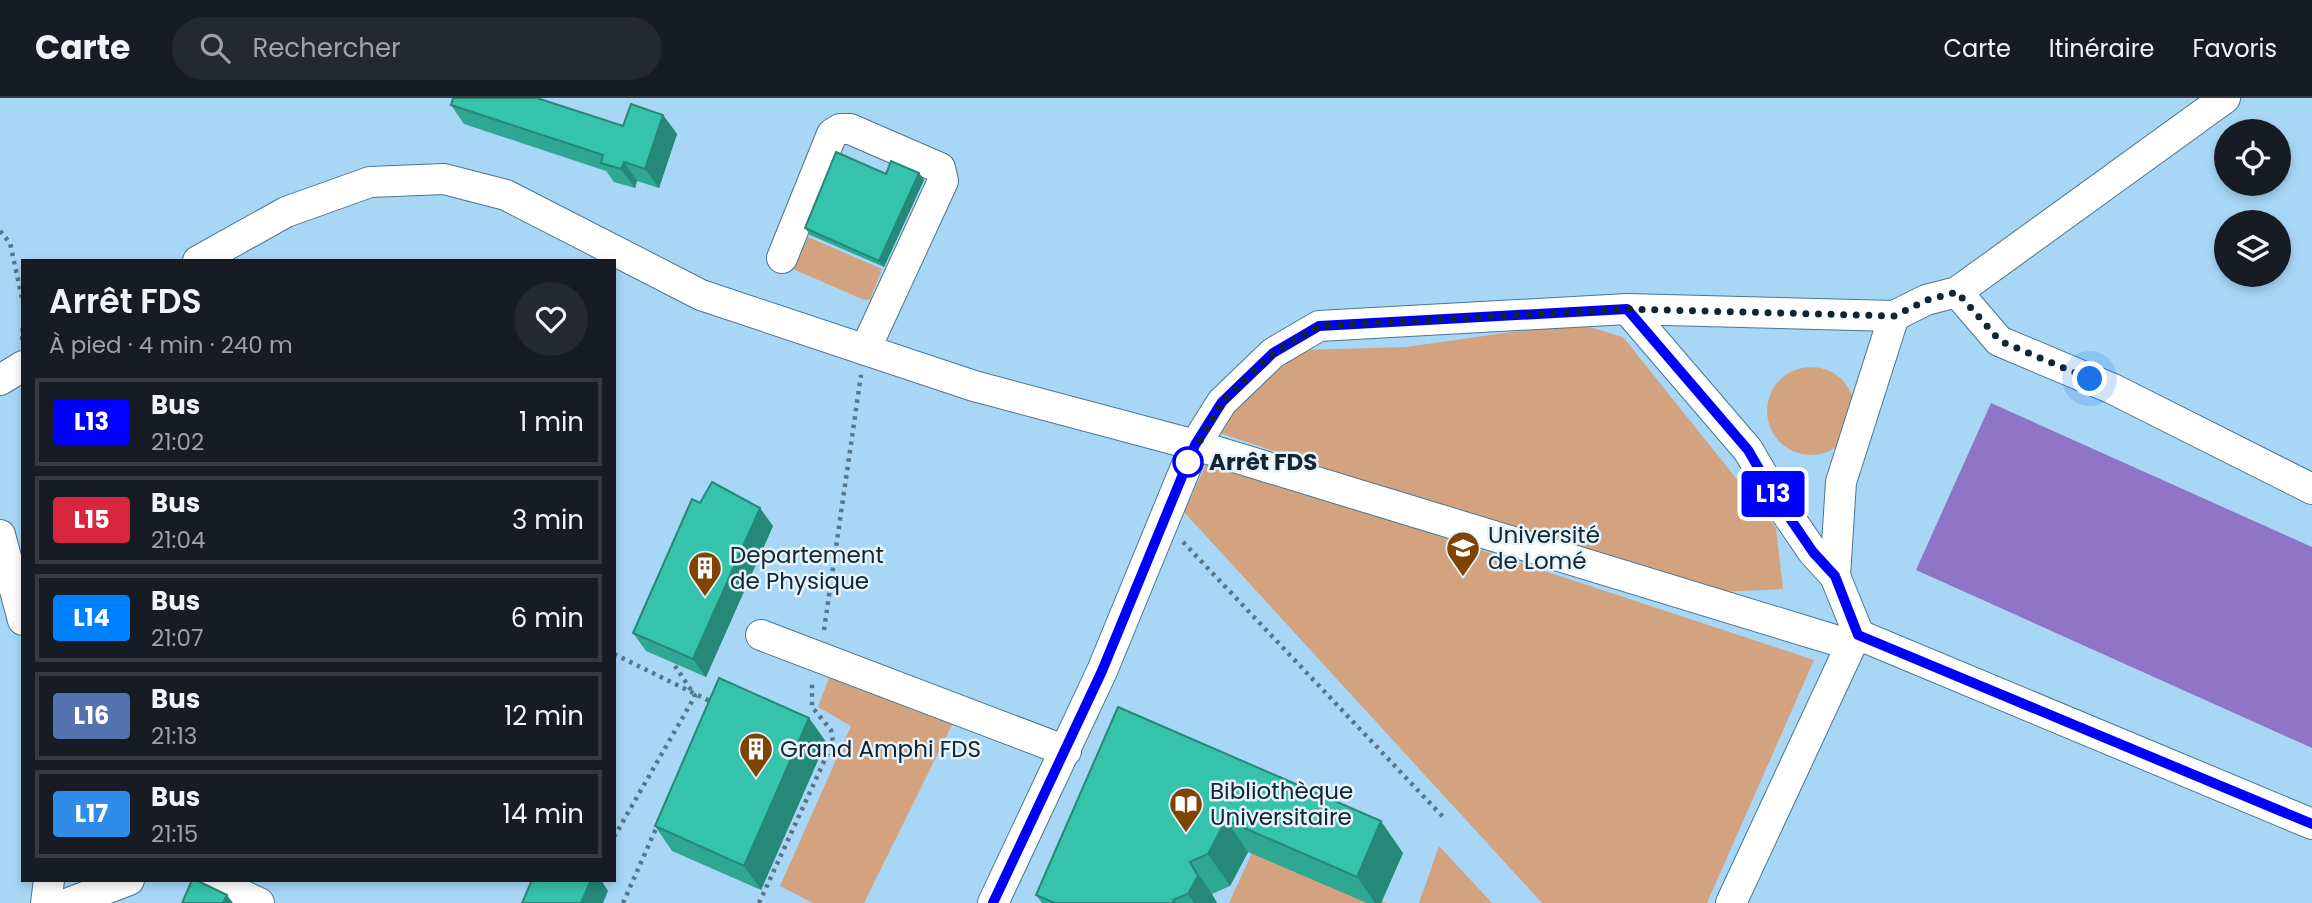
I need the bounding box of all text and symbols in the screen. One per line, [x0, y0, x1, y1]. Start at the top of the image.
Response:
search box [172, 17, 662, 80]
text: Carte [35, 24, 130, 71]
icon: search [196, 29, 234, 67]
text: Rechercher [252, 30, 401, 66]
text: Carte [1943, 32, 2011, 65]
text: Itinéraire [2049, 32, 2154, 65]
text: Favoris [2192, 32, 2277, 65]
map controls [2214, 119, 2291, 287]
button: locate [2214, 119, 2291, 196]
button: layers [2214, 210, 2291, 287]
text: Arrêt FDS [49, 278, 202, 325]
button: heart [514, 282, 588, 356]
text: À pied · 4 min · 240 m [49, 329, 293, 361]
your location [2072, 361, 2107, 396]
text: Bus [151, 387, 200, 423]
text: 1 min [519, 404, 584, 440]
text: L13 [74, 405, 109, 438]
text: 21:02 [151, 426, 204, 458]
place label: Arrêt FDS [1209, 446, 1317, 478]
marker: Arrêt FDS [1173, 447, 1203, 477]
line badge: L13 [1733, 471, 1813, 517]
text: L13 [1756, 477, 1791, 510]
text: Bus [151, 485, 200, 521]
text: 3 min [512, 502, 584, 538]
text: L15 [73, 503, 110, 536]
place label: Université de Lomé [1488, 519, 1600, 577]
text: 21:04 [151, 524, 205, 556]
school or university icon: Université de Lomé [1444, 529, 1482, 578]
place label: Departement de Physique [730, 539, 884, 597]
building icon: Departement de Physique [686, 549, 724, 598]
text: Bus [151, 583, 200, 619]
text: 6 min [511, 600, 584, 636]
text: L14 [73, 601, 110, 634]
text: 21:07 [151, 622, 204, 654]
text: Bus [151, 681, 200, 717]
text: 12 min [504, 698, 584, 734]
text: L16 [74, 699, 109, 732]
text: 21:13 [151, 720, 197, 752]
building icon: Grand Amphi FDS [737, 730, 775, 779]
place label: Grand Amphi FDS [780, 733, 981, 765]
place label: Bibliothèque Universitaire [1210, 775, 1353, 833]
text: Bus [151, 779, 200, 815]
library icon: Bibliothèque Universitaire [1167, 785, 1205, 834]
text: 14 min [503, 796, 584, 832]
text: L17 [75, 797, 108, 830]
text: 21:15 [151, 818, 198, 850]

